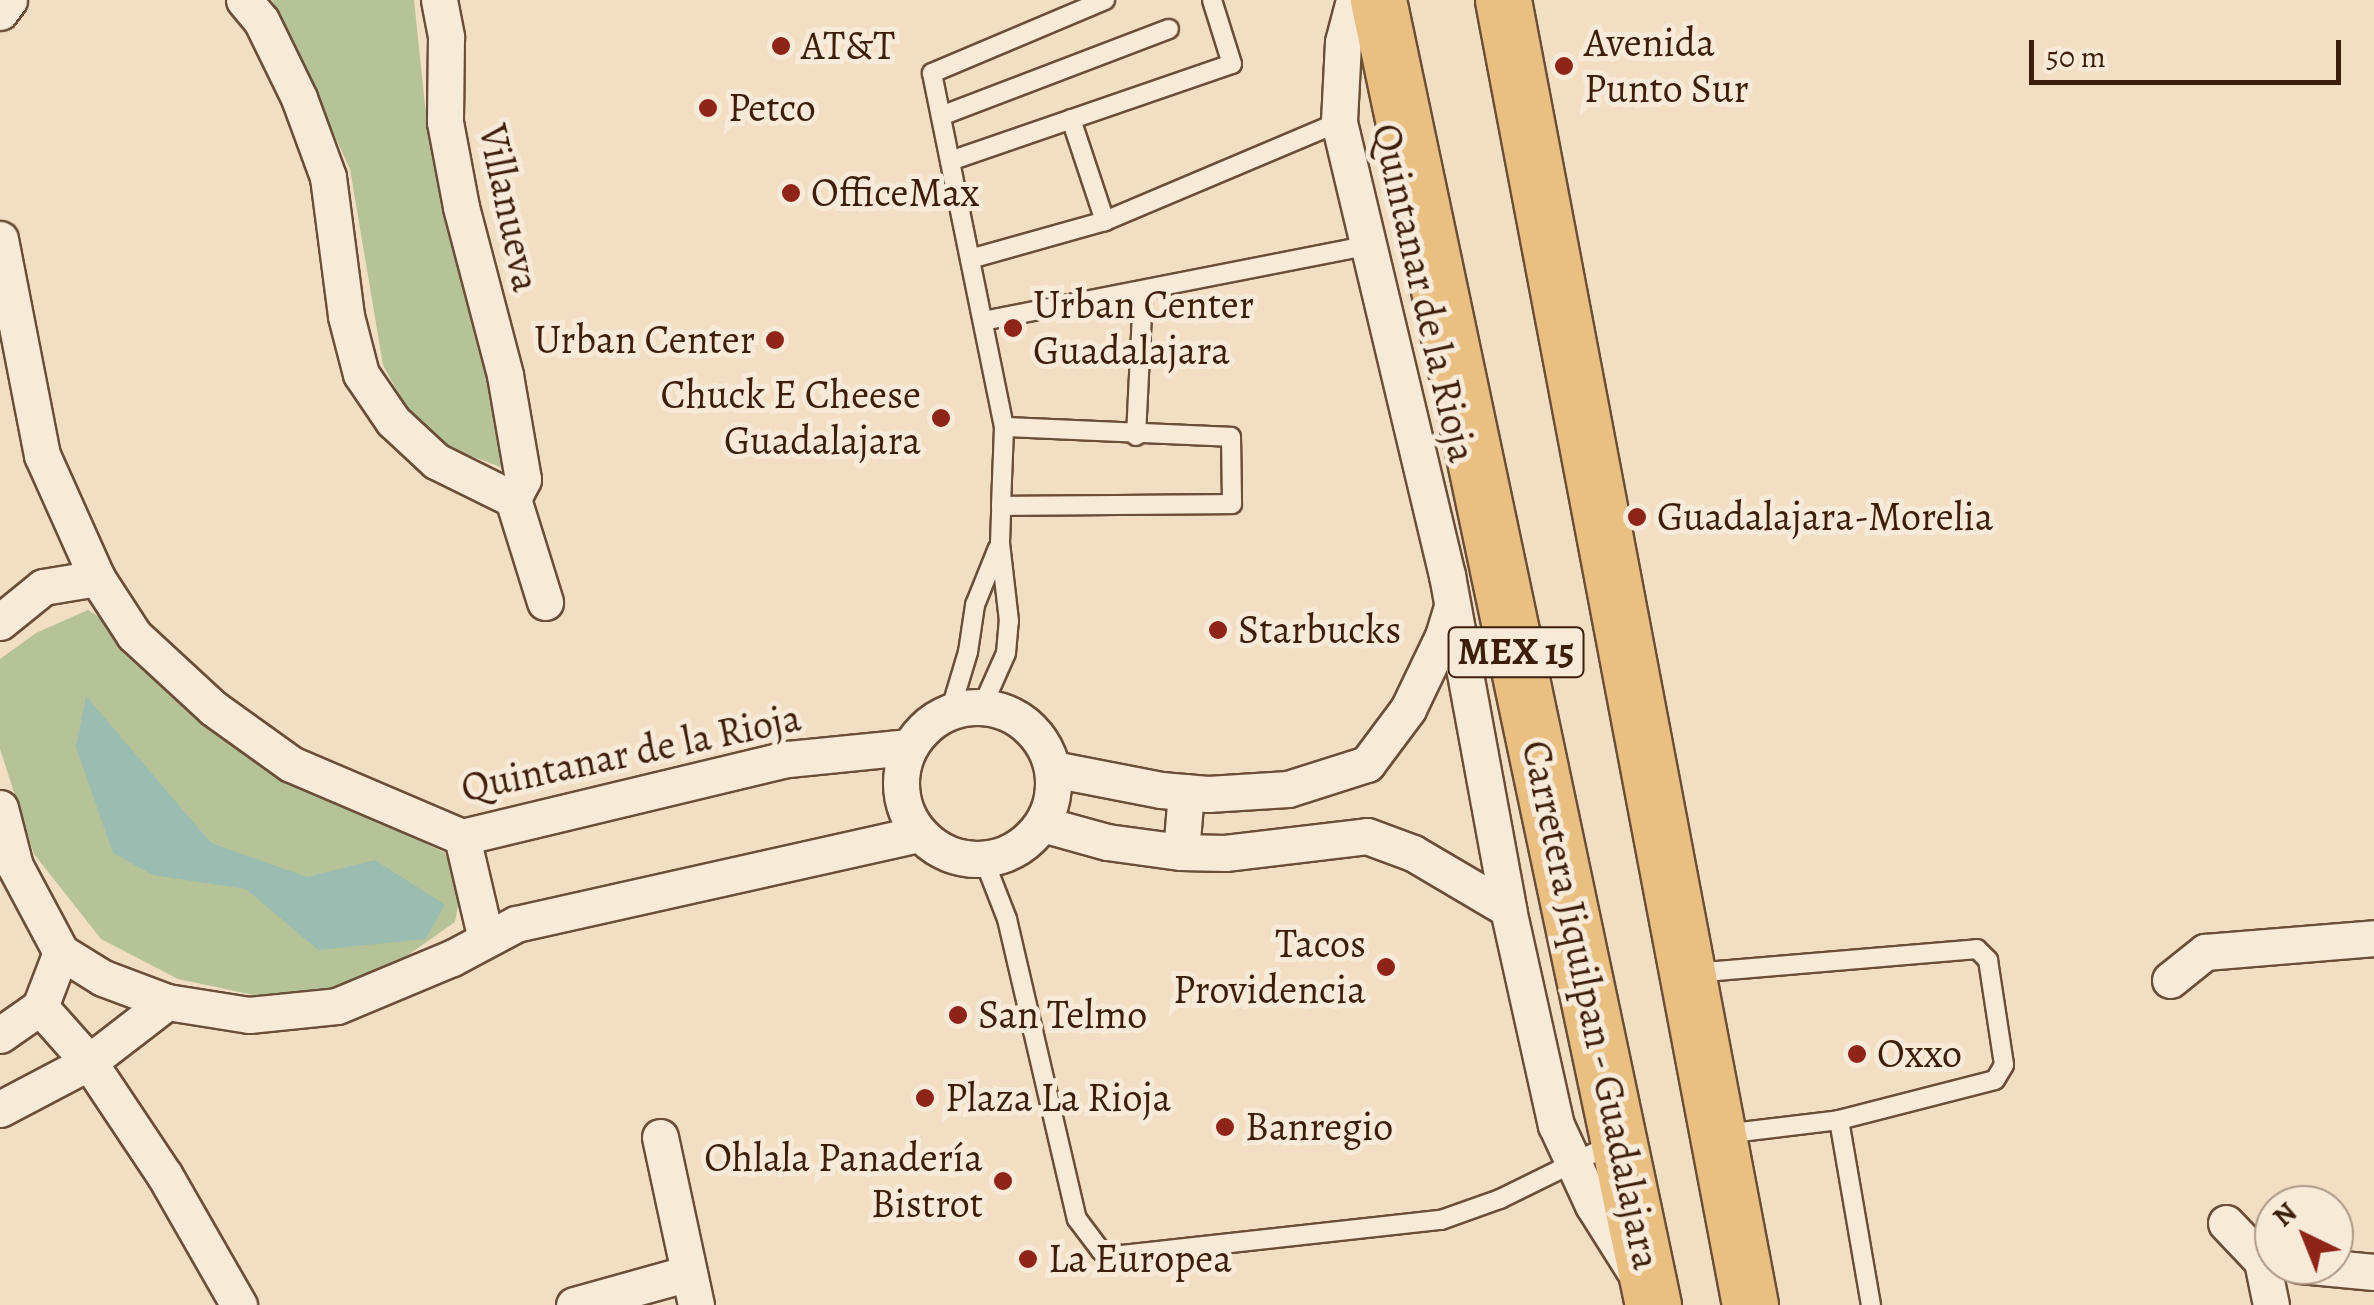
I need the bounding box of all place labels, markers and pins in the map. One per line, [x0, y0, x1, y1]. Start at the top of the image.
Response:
place label: Avenida Punto Sur [1584, 19, 1749, 113]
place label: AT&T [801, 22, 895, 70]
marker: AT&T [770, 35, 792, 57]
marker: Avenida Punto Sur [1553, 55, 1575, 77]
place label: Petco [728, 84, 816, 132]
marker: Petco [697, 97, 719, 119]
place label: OfficeMax [811, 169, 980, 217]
marker: OfficeMax [780, 182, 802, 204]
place label: Urban Center Guadalajara [1033, 281, 1254, 375]
place label: Urban Center [534, 316, 755, 364]
marker: Urban Center Guadalajara [1002, 317, 1024, 339]
marker: Urban Center [764, 329, 786, 351]
place label: Chuck E Cheese Guadalajara [660, 371, 921, 465]
marker: Chuck E Cheese Guadalajara [930, 407, 952, 429]
place label: Guadalajara-Morelia [1657, 493, 1993, 541]
marker: Guadalajara-Morelia [1626, 506, 1648, 528]
place label: Starbucks [1238, 606, 1401, 654]
marker: Starbucks [1207, 619, 1229, 641]
place label: Tacos Providencia [1173, 920, 1366, 1014]
marker: Tacos Providencia [1375, 956, 1397, 978]
place label: San Telmo [978, 991, 1147, 1039]
marker: San Telmo [947, 1004, 969, 1026]
place label: Oxxo [1877, 1030, 1962, 1078]
marker: Oxxo [1846, 1043, 1868, 1065]
place label: Plaza La Rioja [945, 1074, 1171, 1122]
marker: Plaza La Rioja [914, 1087, 936, 1109]
place label: Banregio [1245, 1103, 1393, 1151]
marker: Banregio [1214, 1116, 1236, 1138]
place label: Ohlala Panadería Bistrot [704, 1134, 983, 1228]
marker: Ohlala Panadería Bistrot [992, 1170, 1014, 1192]
place label: La Europea [1048, 1235, 1232, 1283]
marker: La Europea [1017, 1248, 1039, 1270]

